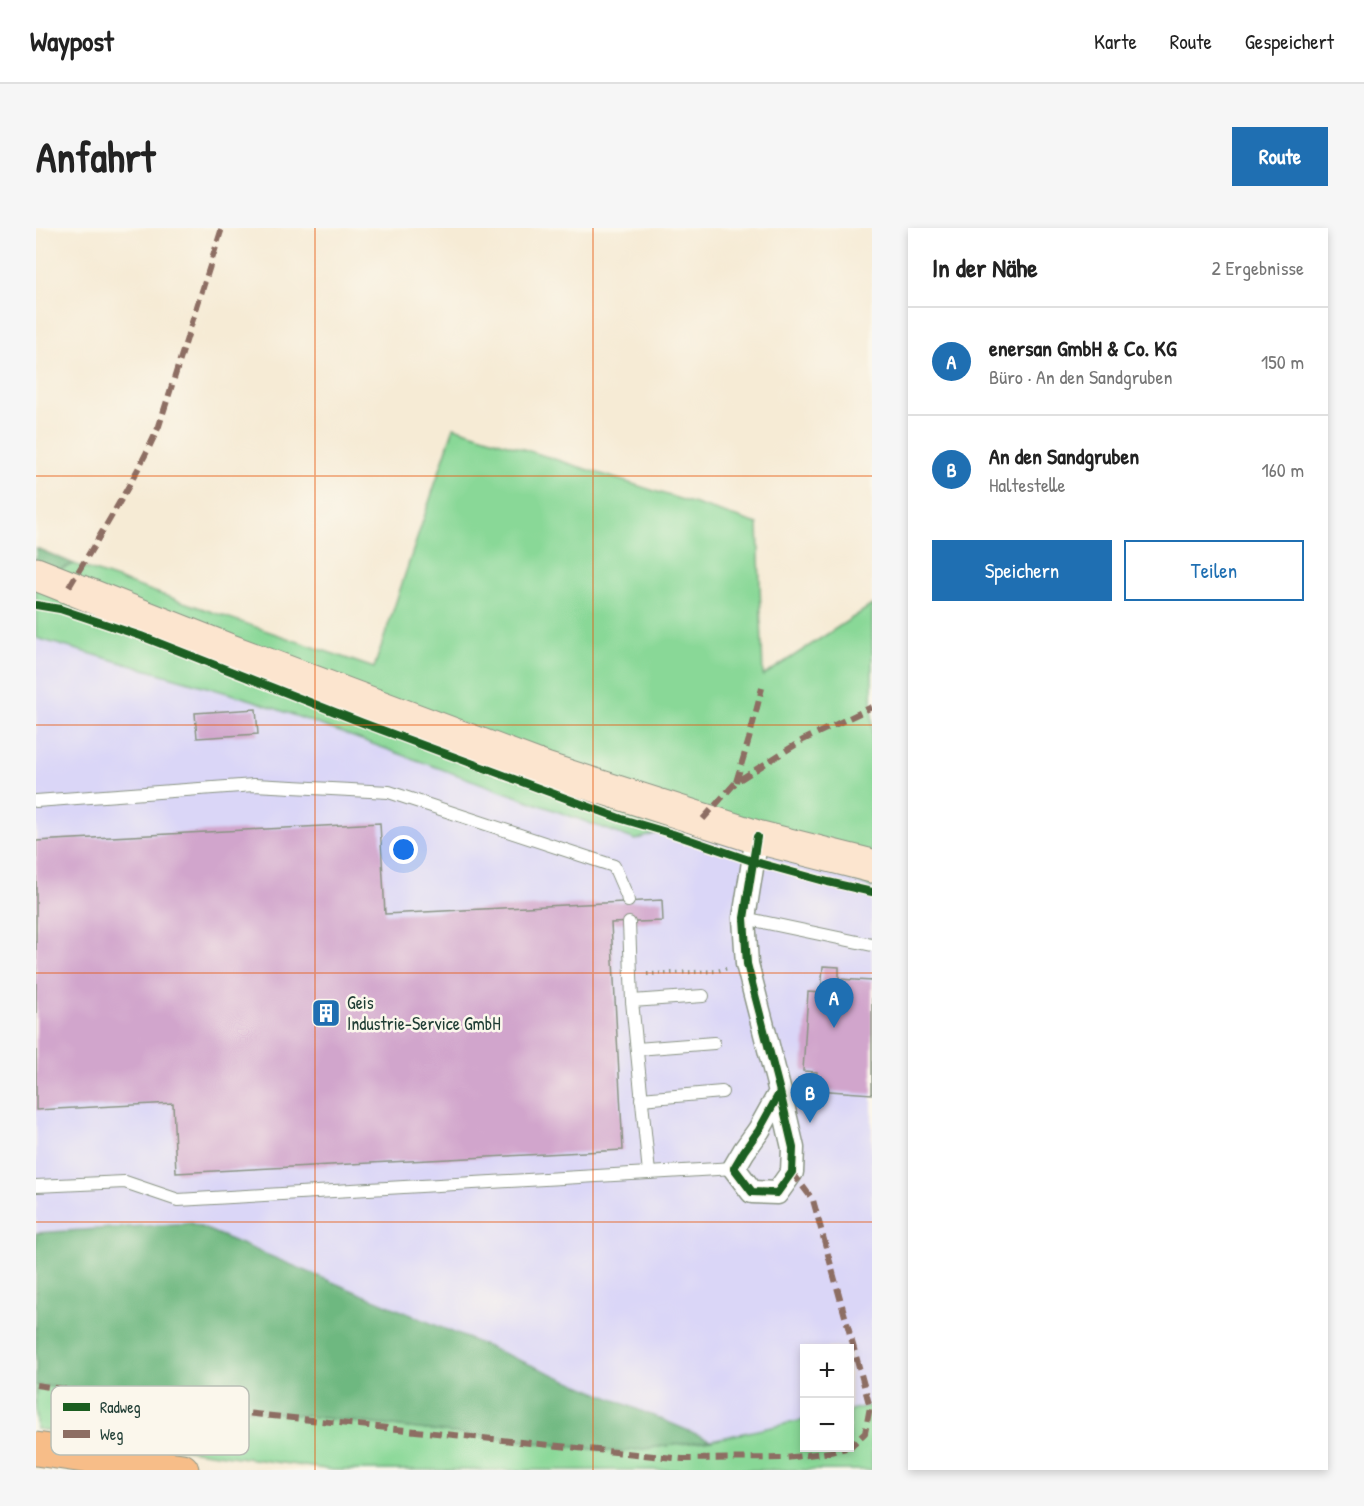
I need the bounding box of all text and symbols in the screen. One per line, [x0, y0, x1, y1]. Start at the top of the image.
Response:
text: Waypost [30, 22, 114, 60]
text: Karte [1094, 27, 1137, 56]
text: Route [1170, 27, 1212, 56]
text: Gespeichert [1245, 27, 1334, 56]
button: Route [1232, 127, 1328, 186]
text: Anfahrt [36, 128, 155, 185]
text: In der Nähe [932, 250, 1038, 285]
text: 2 Ergebnisse [1212, 254, 1304, 281]
text: enersan GmbH & Co. KG [989, 333, 1176, 363]
text: A [947, 348, 956, 375]
text: 150 m [1261, 348, 1304, 375]
text: Büro · An den Sandgruben [989, 363, 1173, 390]
text: An den Sandgruben [989, 441, 1139, 471]
text: B [946, 456, 957, 483]
text: 160 m [1262, 456, 1304, 483]
text: Haltestelle [989, 471, 1065, 498]
button: Speichern [932, 540, 1112, 601]
button: Teilen [1124, 540, 1304, 601]
your location [389, 835, 418, 864]
pin: A [814, 978, 854, 1028]
place label: Geis Industrie-Service GmbH [347, 990, 501, 1036]
building icon: Geis Industrie-Service GmbH [310, 997, 342, 1029]
pin: B [790, 1074, 830, 1123]
map controls [800, 1344, 854, 1452]
button: + [800, 1344, 854, 1398]
legend [51, 1386, 249, 1455]
text: Radweg [100, 1396, 141, 1418]
button: − [800, 1398, 854, 1452]
text: Weg [100, 1423, 123, 1445]

